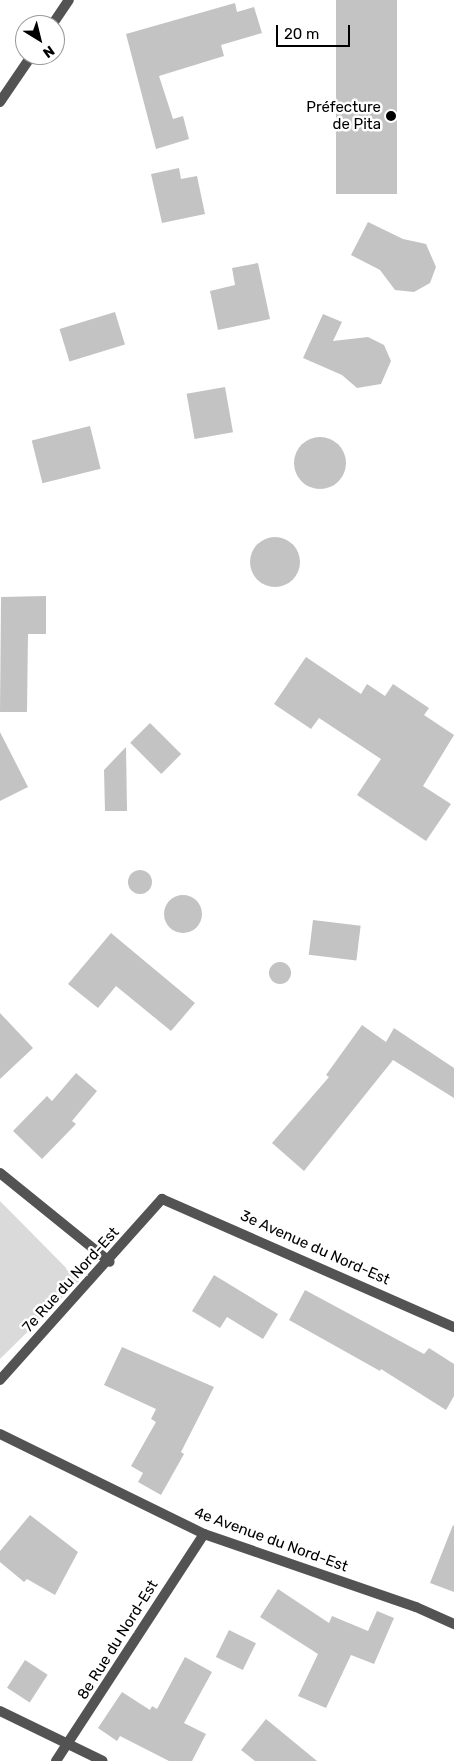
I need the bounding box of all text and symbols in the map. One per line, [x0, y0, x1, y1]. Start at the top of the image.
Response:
north arrow [15, 15, 65, 65]
scale bar [279, 15, 353, 47]
text: 20 m [284, 25, 319, 43]
text: N [39, 42, 58, 62]
place label: Préfecture de Pita [306, 98, 381, 133]
marker: Préfecture de Pita [385, 110, 397, 122]
street label: 3e Avenue du Nord-Est [237, 1207, 393, 1289]
street label: 7e Rue du Nord-Est [19, 1224, 123, 1336]
street label: 4e Avenue du Nord-Est [192, 1504, 350, 1576]
street label: 8e Rue du Nord-Est [74, 1577, 162, 1703]

